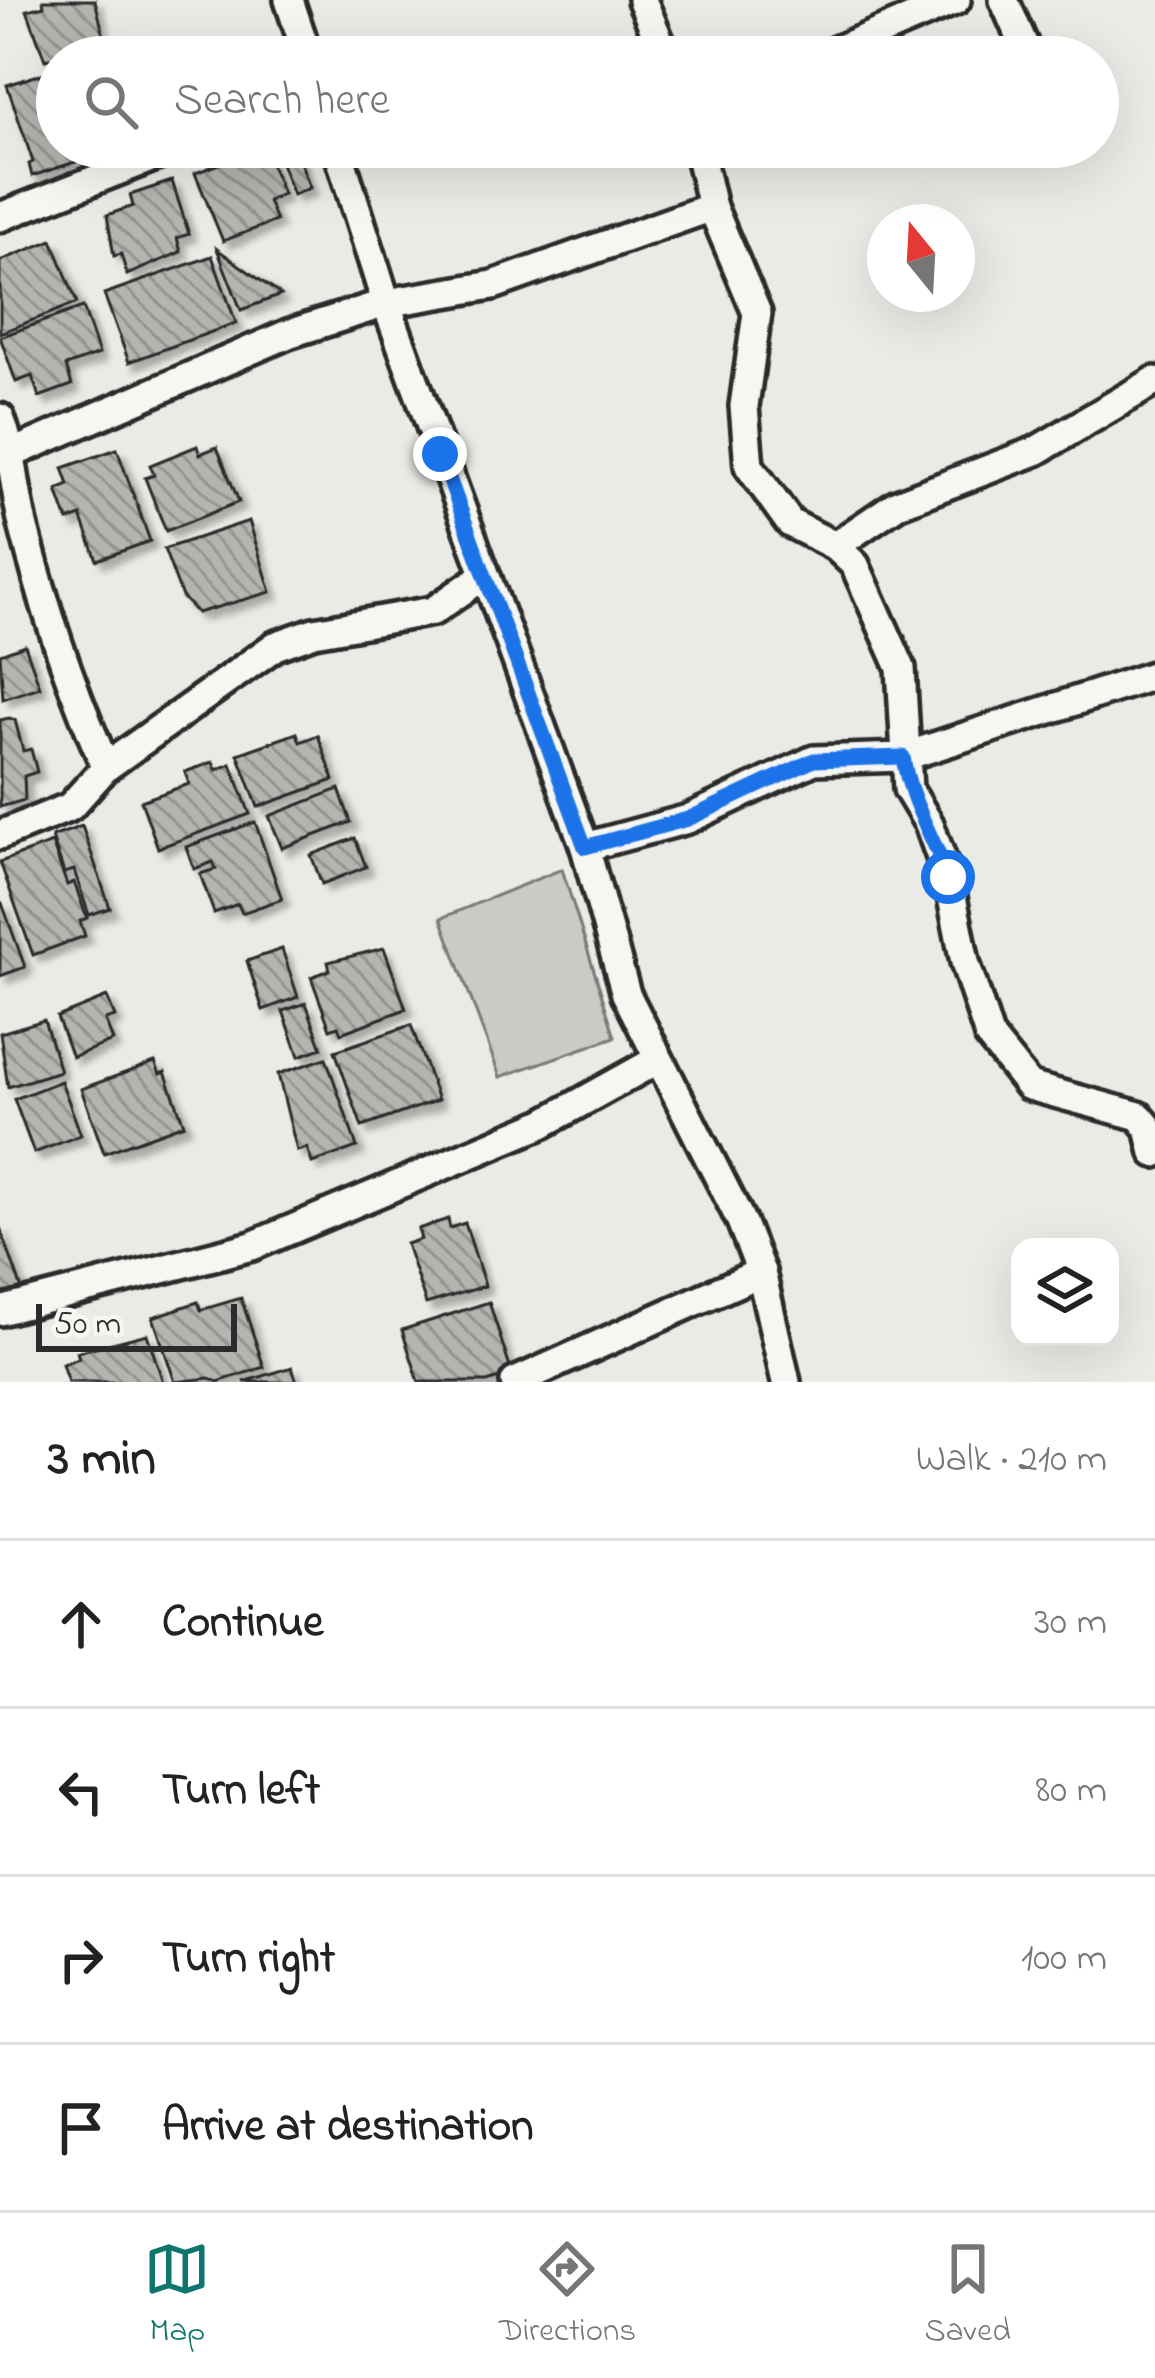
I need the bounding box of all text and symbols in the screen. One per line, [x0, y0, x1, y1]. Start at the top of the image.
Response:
search box [36, 36, 1119, 168]
icon: search [78, 69, 144, 135]
text: Search here [174, 69, 390, 135]
north arrow [867, 204, 975, 312]
route end [413, 427, 467, 481]
route start [921, 850, 975, 904]
map controls [1011, 1238, 1119, 1346]
button: layers [1011, 1238, 1119, 1346]
scale bar [36, 1298, 237, 1351]
text: 50 m [54, 1301, 121, 1349]
text: 3 min [48, 1423, 156, 1498]
text: Walk · 210 m [916, 1432, 1107, 1489]
icon: ahead [48, 1591, 114, 1657]
text: Continue [162, 1591, 323, 1657]
text: 30 m [1034, 1595, 1107, 1652]
icon: left [48, 1759, 114, 1825]
text: Turn left [162, 1759, 320, 1825]
text: 80 m [1036, 1763, 1107, 1820]
icon: right [48, 1927, 114, 1993]
text: Turn right [162, 1927, 335, 1993]
text: 100 m [1021, 1931, 1107, 1988]
icon: arrive [48, 2095, 114, 2161]
text: Arrive at destination [162, 2095, 533, 2161]
tab: Map [144, 2236, 210, 2356]
tab: Directions [499, 2236, 636, 2356]
tab: Saved [925, 2236, 1011, 2356]

